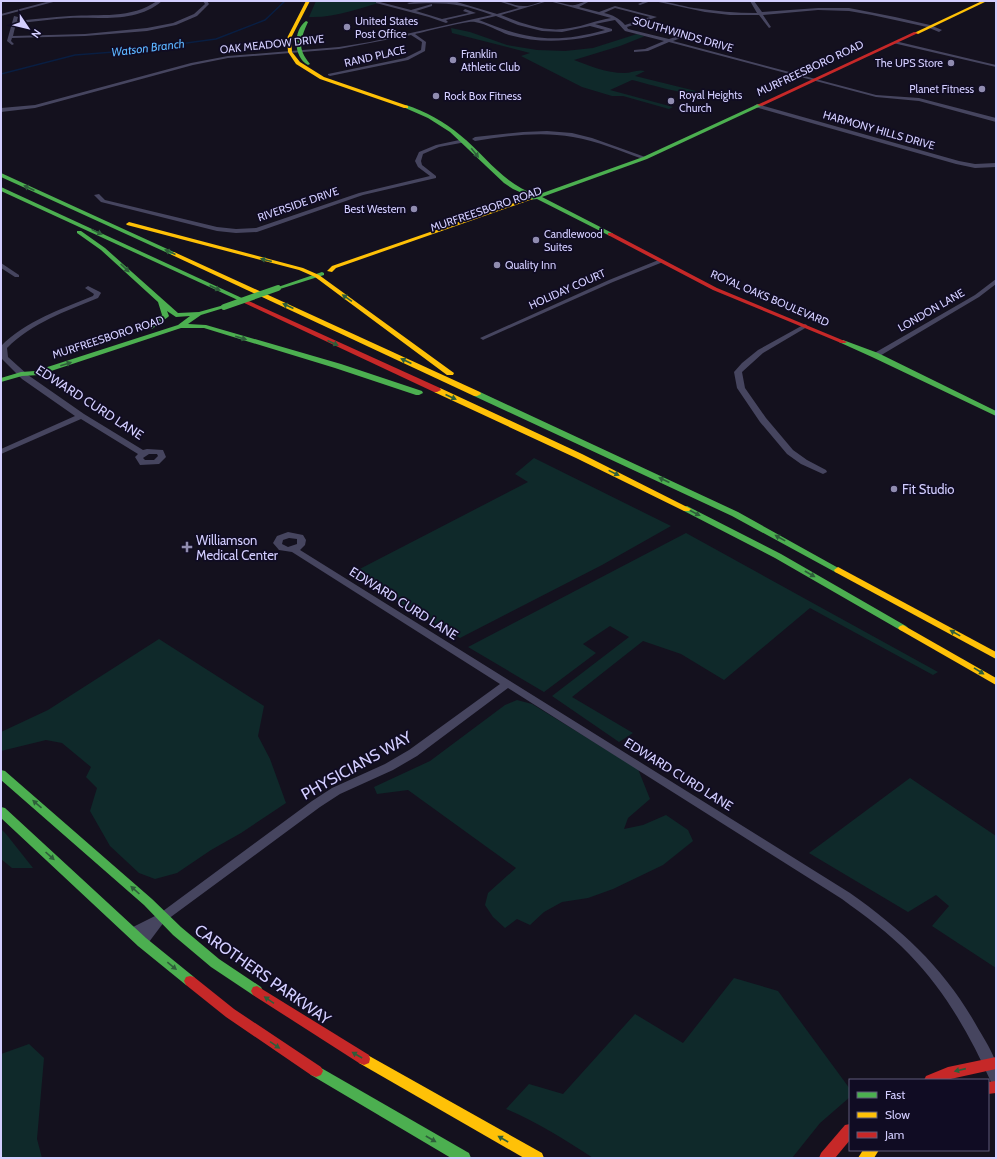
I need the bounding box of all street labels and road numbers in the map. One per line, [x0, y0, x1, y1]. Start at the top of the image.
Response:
street label: SOUTHWINDS DRIVE [631, 13, 735, 55]
street label: OAK MEADOW DRIVE [219, 32, 325, 56]
street label: MURFREESBORO ROAD [754, 37, 866, 99]
street label: RAND PLACE [343, 42, 407, 70]
street label: HARMONY HILLS DRIVE [821, 107, 937, 153]
street label: MURFREESBORO ROAD [428, 183, 544, 235]
street label: RIVERSIDE DRIVE [256, 184, 340, 224]
street label: HOLIDAY COURT [526, 266, 608, 312]
street label: ROYAL OAKS BOULEVARD [709, 267, 831, 329]
street label: LONDON LANE [895, 285, 967, 335]
street label: MURFREESBORO ROAD [50, 312, 166, 362]
street label: EDWARD CURD LANE [33, 361, 147, 443]
street label: EDWARD CURD LANE [347, 563, 461, 643]
street label: PHYSICIANS WAY [298, 727, 416, 804]
street label: EDWARD CURD LANE [622, 734, 736, 814]
street label: CAROTHERS PARKWAY [191, 920, 335, 1029]

